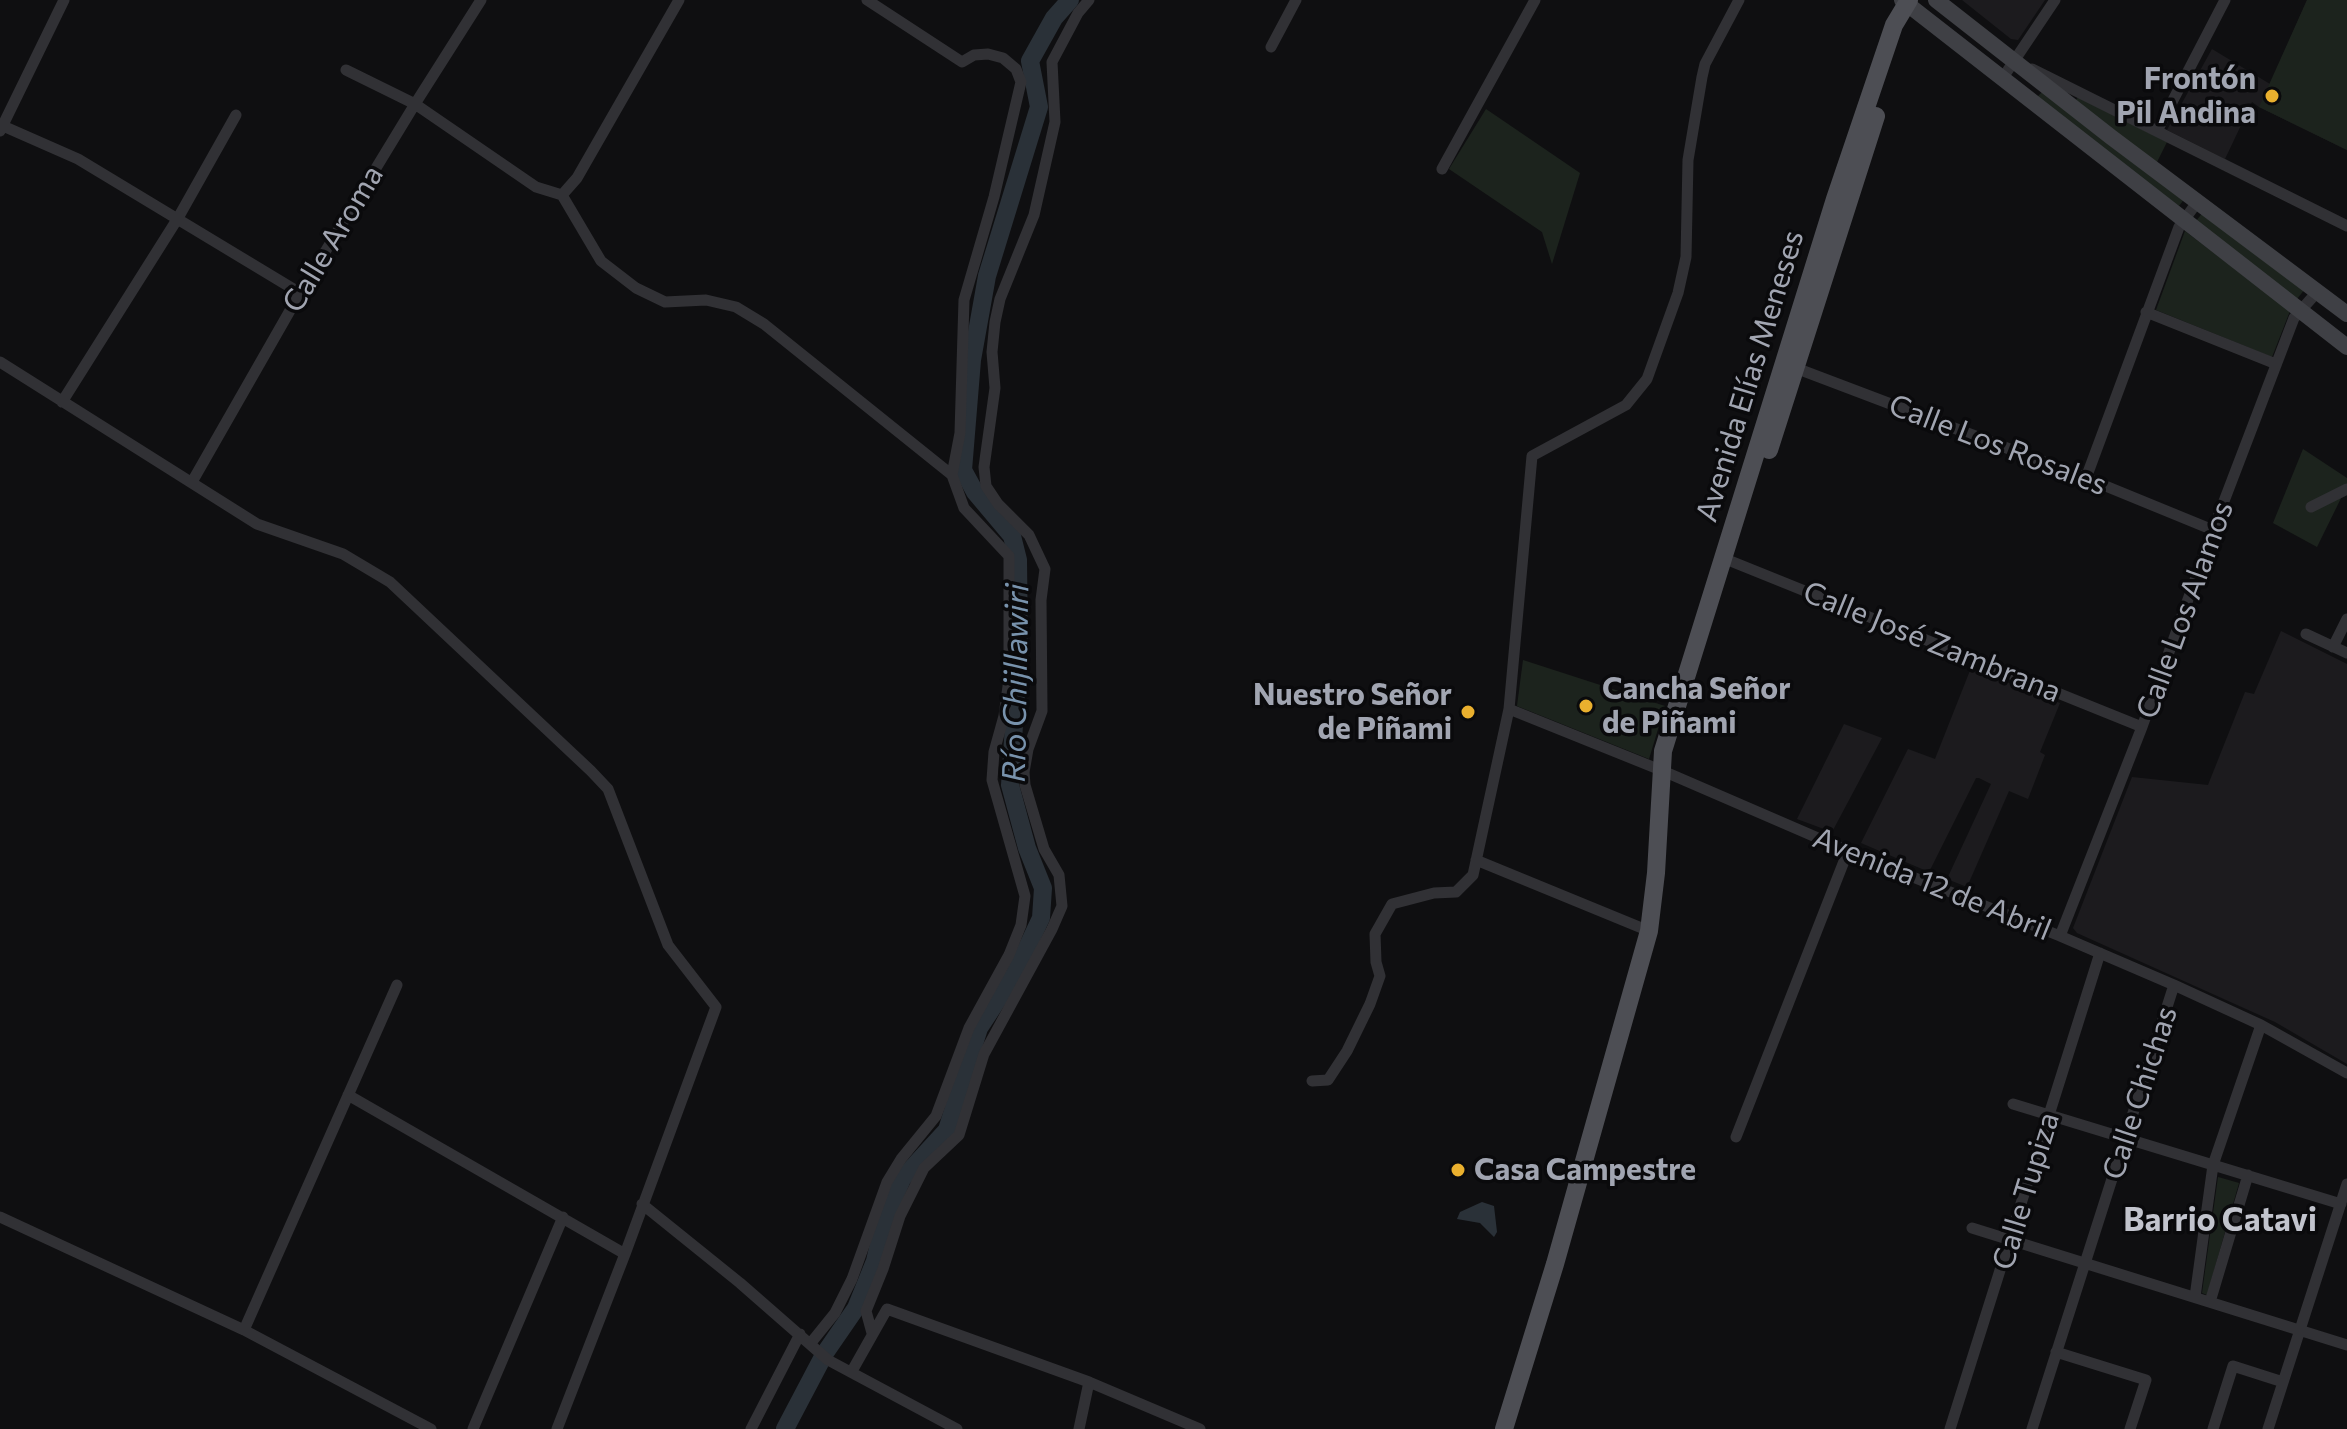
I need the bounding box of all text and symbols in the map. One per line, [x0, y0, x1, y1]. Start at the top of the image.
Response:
place label: Frontón Pil Andina [2116, 61, 2256, 132]
marker: Frontón Pil Andina [2263, 87, 2281, 105]
street label: Calle Aroma [275, 159, 391, 319]
street label: Avenida Elías Meneses [1689, 226, 1811, 526]
street label: Calle Los Rosales [1884, 387, 2112, 503]
street label: Calle Los Alamos [2129, 496, 2241, 724]
street label: Calle José Zambrana [1798, 574, 2066, 710]
water label: Río Chijllawiri [995, 583, 1037, 783]
place label: Cancha Señor de Piñami [1602, 671, 1791, 742]
place label: Nuestro Señor de Piñami [1253, 677, 1452, 748]
marker: Cancha Señor de Piñami [1577, 697, 1595, 715]
marker: Nuestro Señor de Piñami [1459, 703, 1477, 721]
street label: Avenida 12 de Abril [1808, 820, 2056, 948]
street label: Calle Chichas [2095, 1002, 2185, 1184]
street label: Calle Tupiza [1985, 1108, 2067, 1274]
place label: Casa Campestre [1474, 1152, 1696, 1188]
marker: Casa Campestre [1449, 1161, 1467, 1179]
district label: Barrio Catavi [2123, 1201, 2317, 1239]

